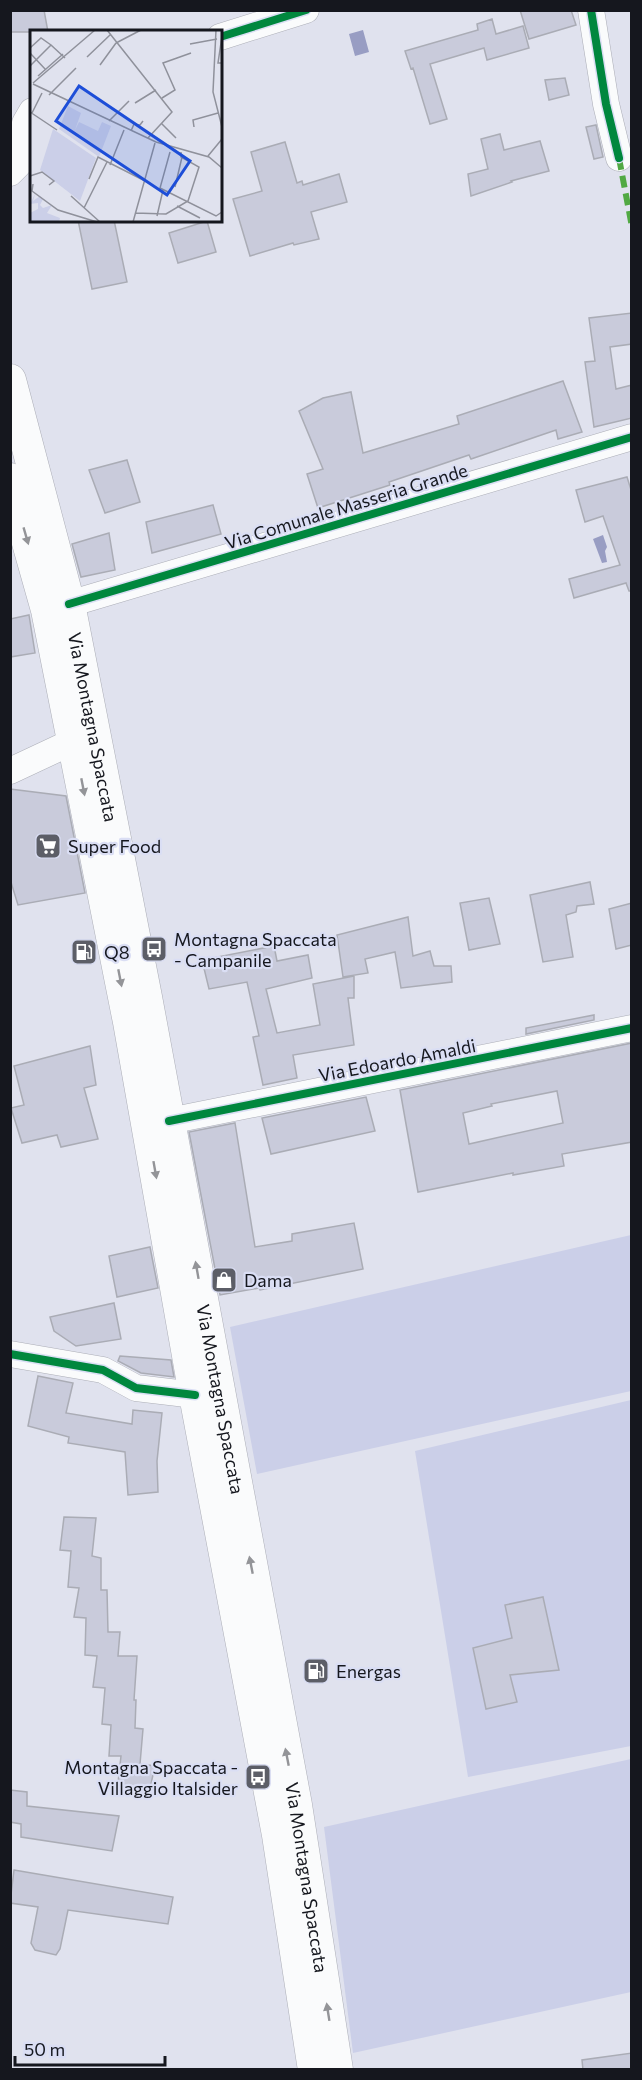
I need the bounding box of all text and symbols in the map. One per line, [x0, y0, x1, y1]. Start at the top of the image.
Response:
inset map [30, 30, 222, 222]
street label: Via Comunale Masseria Grande [222, 459, 470, 553]
one-way arrow [22, 526, 32, 545]
street label: Via Montagna Spaccata [64, 630, 122, 824]
one-way arrow [79, 778, 88, 797]
supermarket icon: Super Food [33, 831, 63, 861]
place label: Super Food [68, 835, 161, 857]
place label: Montagna Spaccata - Campanile [174, 928, 337, 971]
bus stop icon: Montagna Spaccata - Campanile [139, 934, 169, 964]
fuel station icon: Q8 [69, 937, 99, 967]
place label: Q8 [104, 941, 130, 963]
one-way arrow [116, 969, 125, 988]
street label: Via Edoardo Amaldi [317, 1034, 477, 1086]
one-way arrow [151, 1161, 160, 1180]
one-way arrow [192, 1261, 201, 1280]
shop icon: Dama [209, 1265, 239, 1295]
place label: Dama [244, 1269, 292, 1291]
street label: Via Montagna Spaccata [192, 1302, 249, 1496]
one-way arrow [247, 1556, 256, 1575]
fuel station icon: Energas [301, 1656, 331, 1686]
place label: Energas [336, 1660, 401, 1682]
one-way arrow [282, 1747, 291, 1766]
place label: Montagna Spaccata - Villaggio Italsider [64, 1756, 238, 1799]
bus stop icon: Montagna Spaccata - Villaggio Italsider [243, 1762, 273, 1792]
street label: Via Montagna Spaccata [281, 1780, 333, 1974]
one-way arrow [323, 2002, 332, 2021]
scale bar [15, 2029, 165, 2067]
text: 50 m [24, 2038, 65, 2060]

